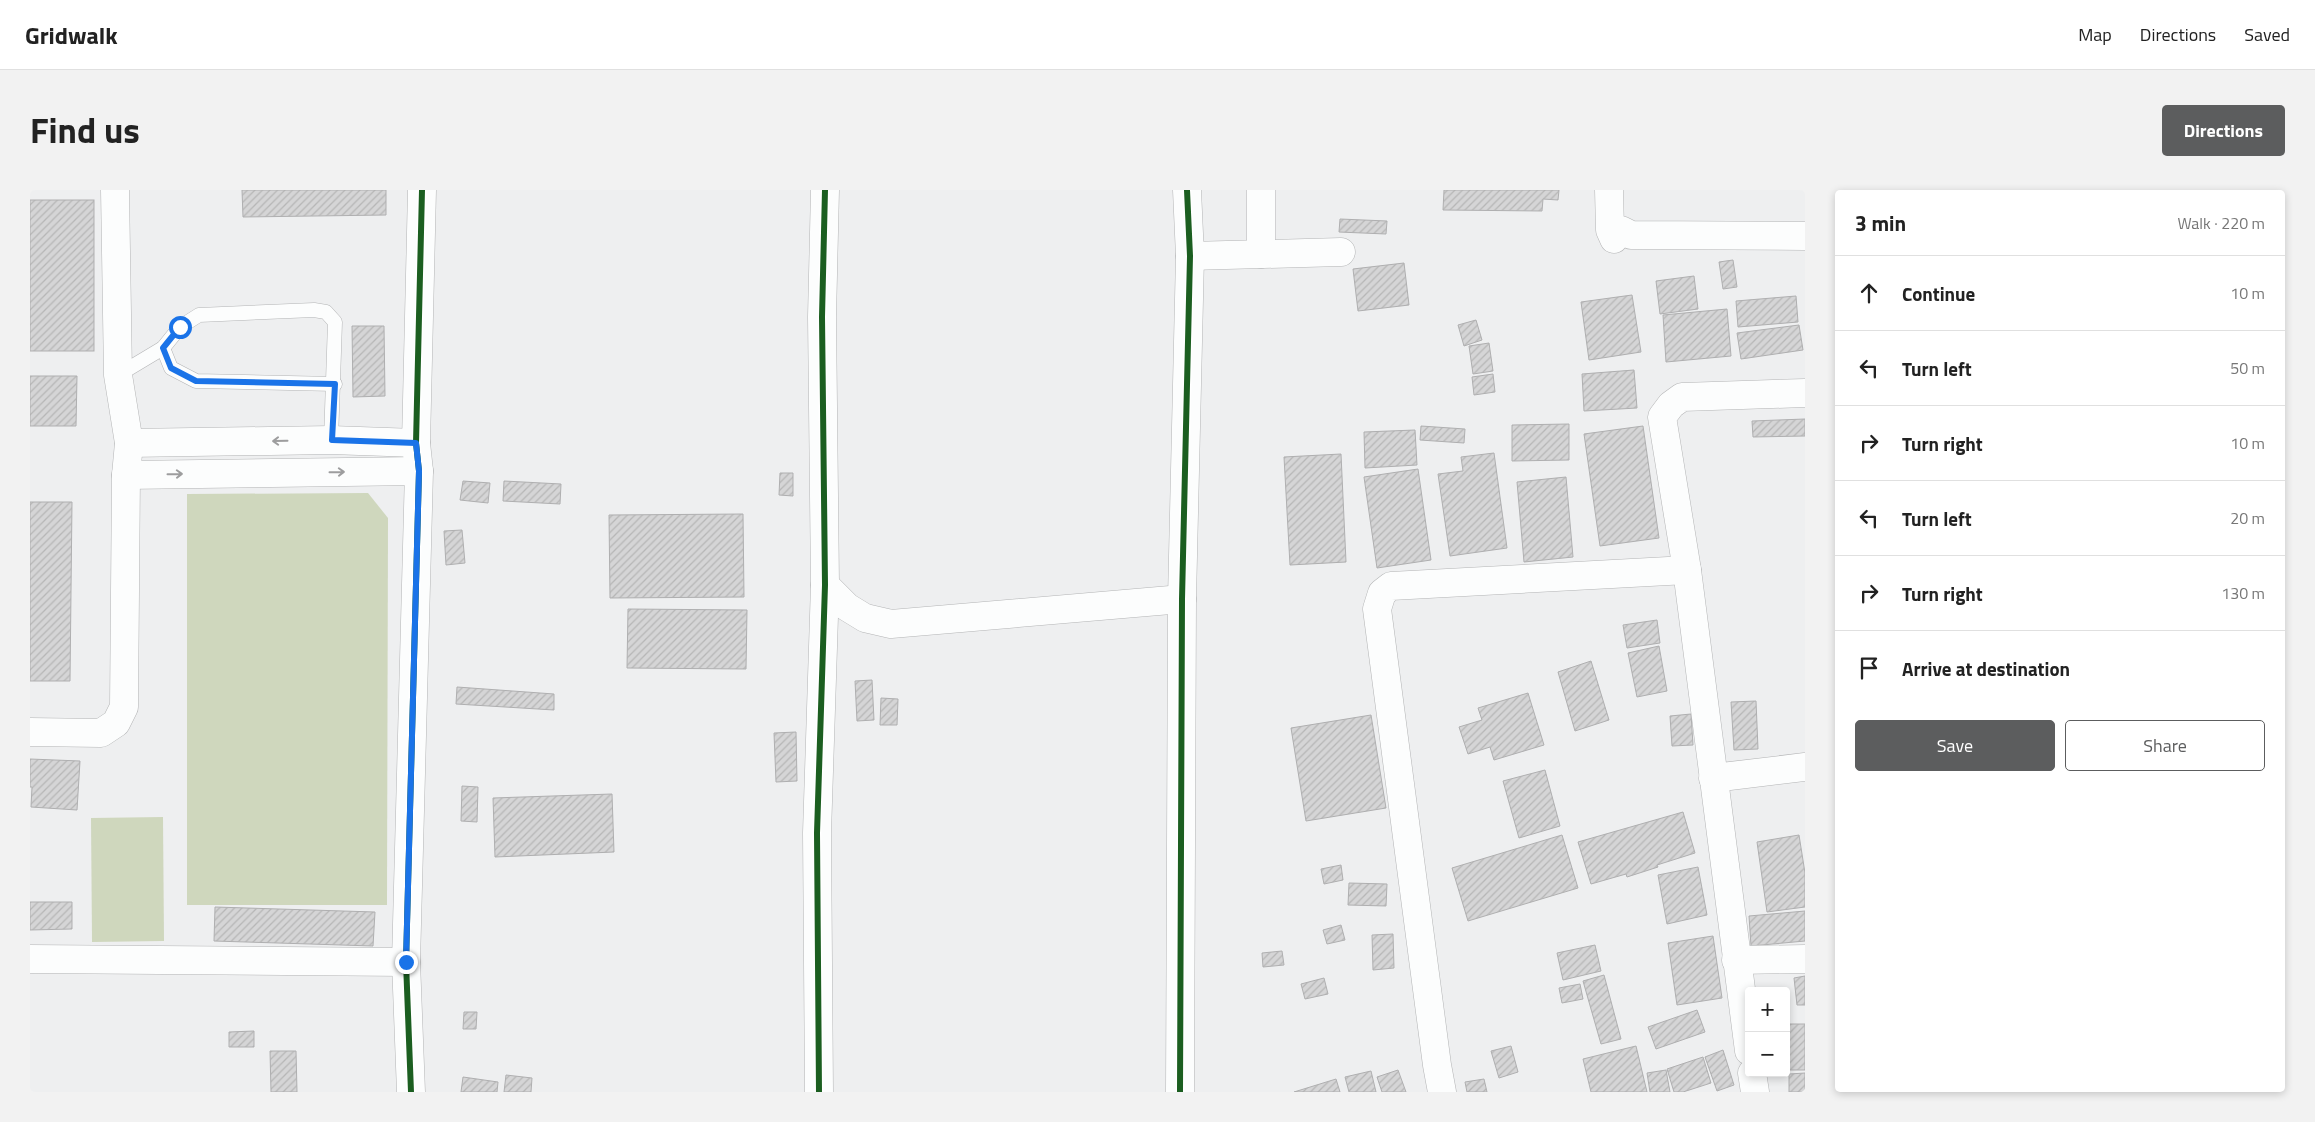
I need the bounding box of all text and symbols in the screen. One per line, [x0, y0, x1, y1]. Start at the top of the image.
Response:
text: Gridwalk [25, 17, 118, 53]
text: Map [2078, 21, 2112, 48]
text: Directions [2140, 21, 2216, 48]
text: Saved [2244, 21, 2290, 48]
text: Find us [30, 103, 140, 157]
button: Directions [2162, 105, 2285, 156]
text: 3 min [1855, 207, 1906, 239]
text: Walk · 220 m [2177, 211, 2265, 235]
icon: ahead [1855, 279, 1883, 307]
text: Continue [1902, 279, 1975, 308]
text: 10 m [2230, 281, 2265, 305]
route start [169, 316, 192, 339]
icon: left [1855, 354, 1883, 382]
text: Turn left [1902, 354, 1972, 383]
text: 50 m [2230, 356, 2265, 380]
icon: right [1855, 429, 1883, 457]
text: Turn right [1902, 429, 1983, 458]
text: 10 m [2230, 431, 2265, 455]
one-way arrow [272, 436, 288, 446]
one-way arrow [328, 467, 345, 477]
one-way arrow [166, 470, 182, 479]
icon: left [1855, 504, 1883, 532]
text: Turn left [1902, 504, 1972, 533]
text: 20 m [2230, 506, 2265, 530]
icon: right [1855, 579, 1883, 607]
text: Turn right [1902, 579, 1983, 608]
text: 130 m [2221, 581, 2265, 605]
icon: arrive [1855, 654, 1883, 682]
text: Arrive at destination [1902, 654, 2070, 683]
button: Save [1855, 720, 2055, 771]
button: Share [2065, 720, 2265, 771]
route end [395, 951, 418, 974]
map controls [1745, 987, 1790, 1077]
button: + [1745, 987, 1790, 1032]
button: − [1745, 1032, 1790, 1077]

